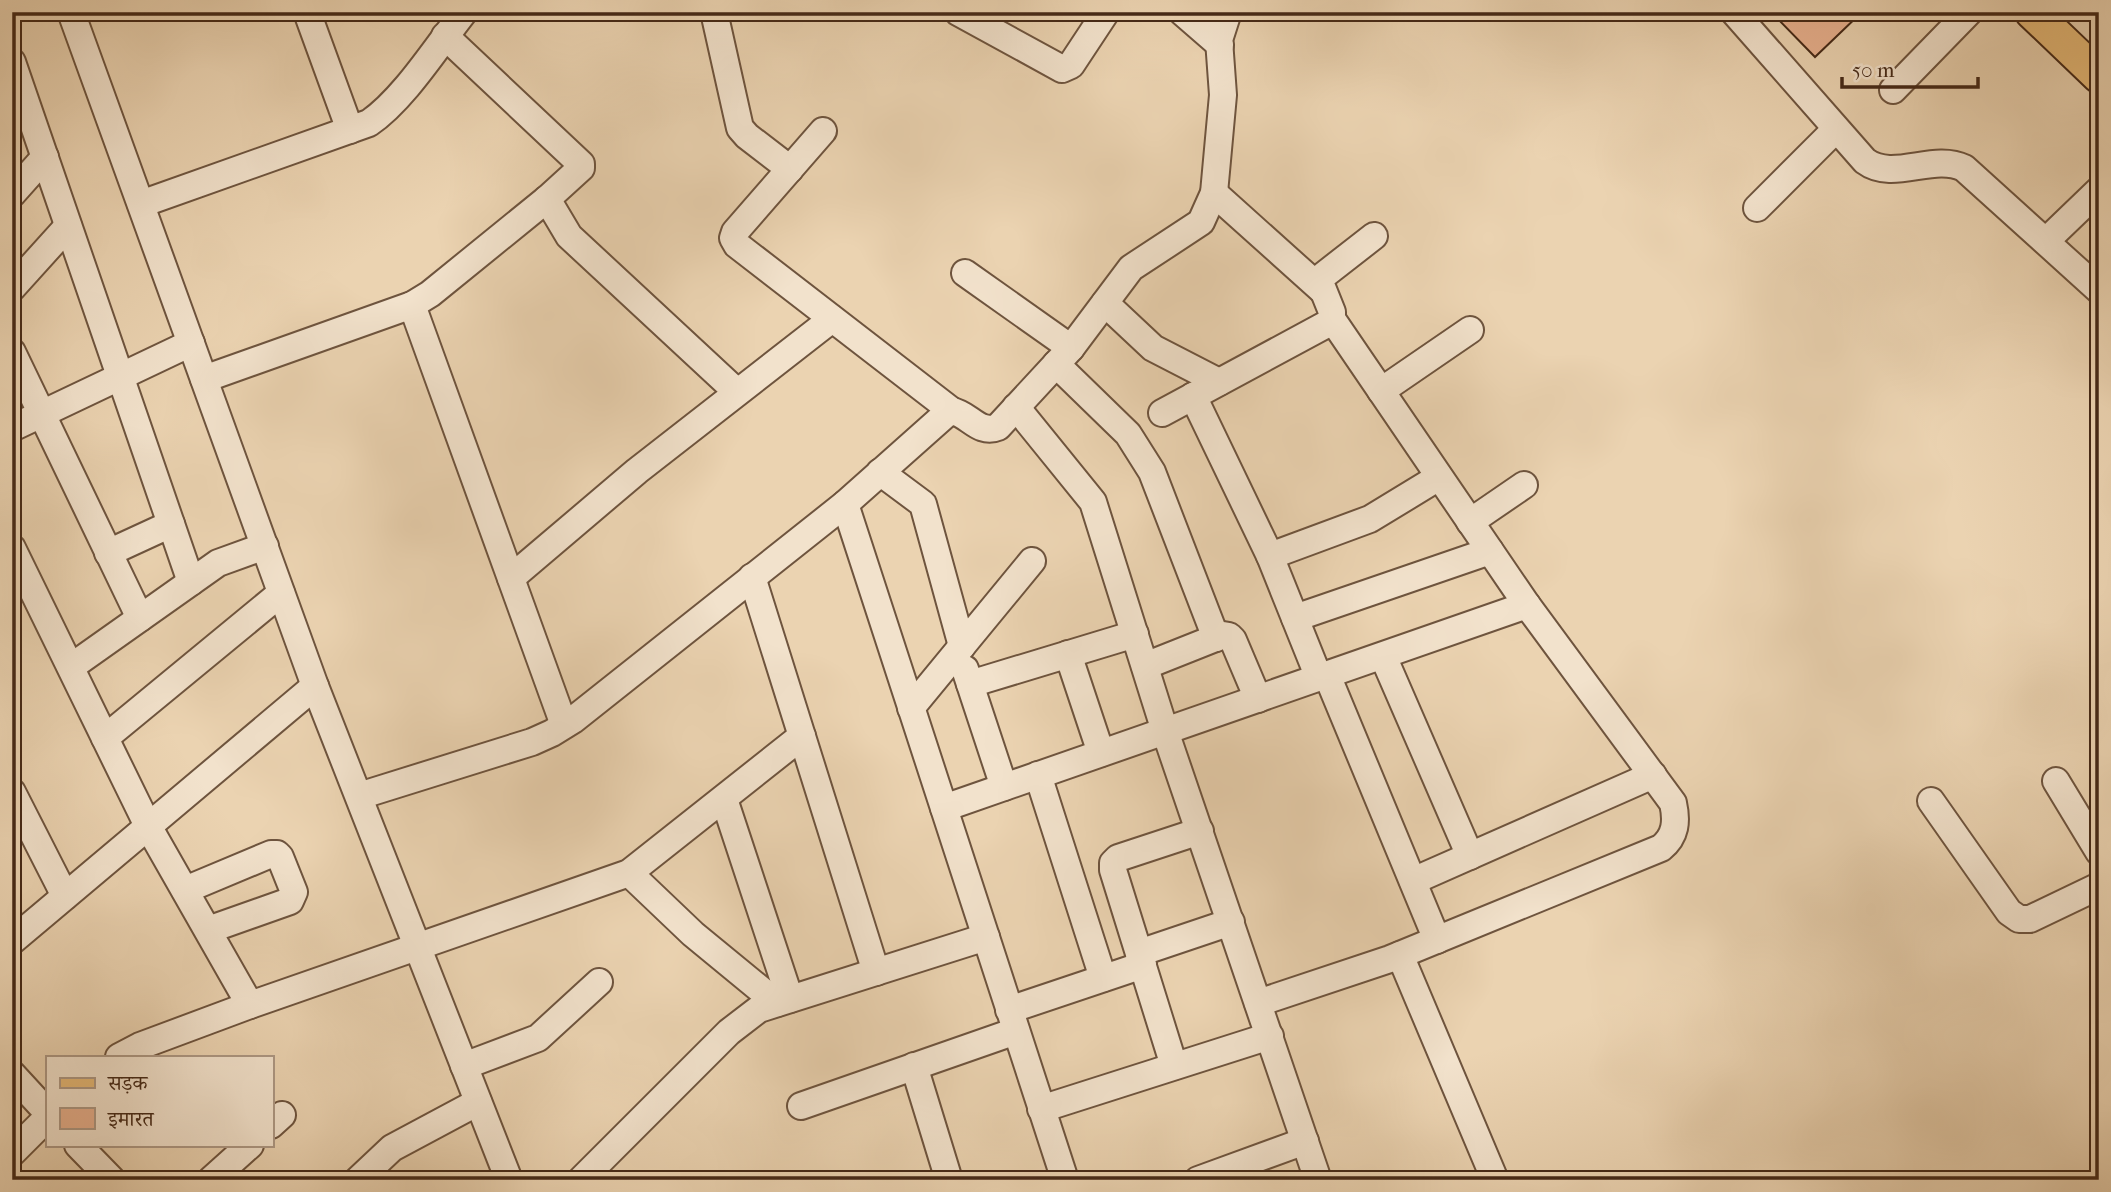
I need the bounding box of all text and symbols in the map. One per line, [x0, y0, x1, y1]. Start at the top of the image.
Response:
scale bar [1842, 46, 1978, 90]
text: 50 m [1852, 58, 1895, 82]
legend [46, 1056, 273, 1146]
text: सड़क [107, 1071, 148, 1095]
text: इमारत [107, 1107, 155, 1131]

